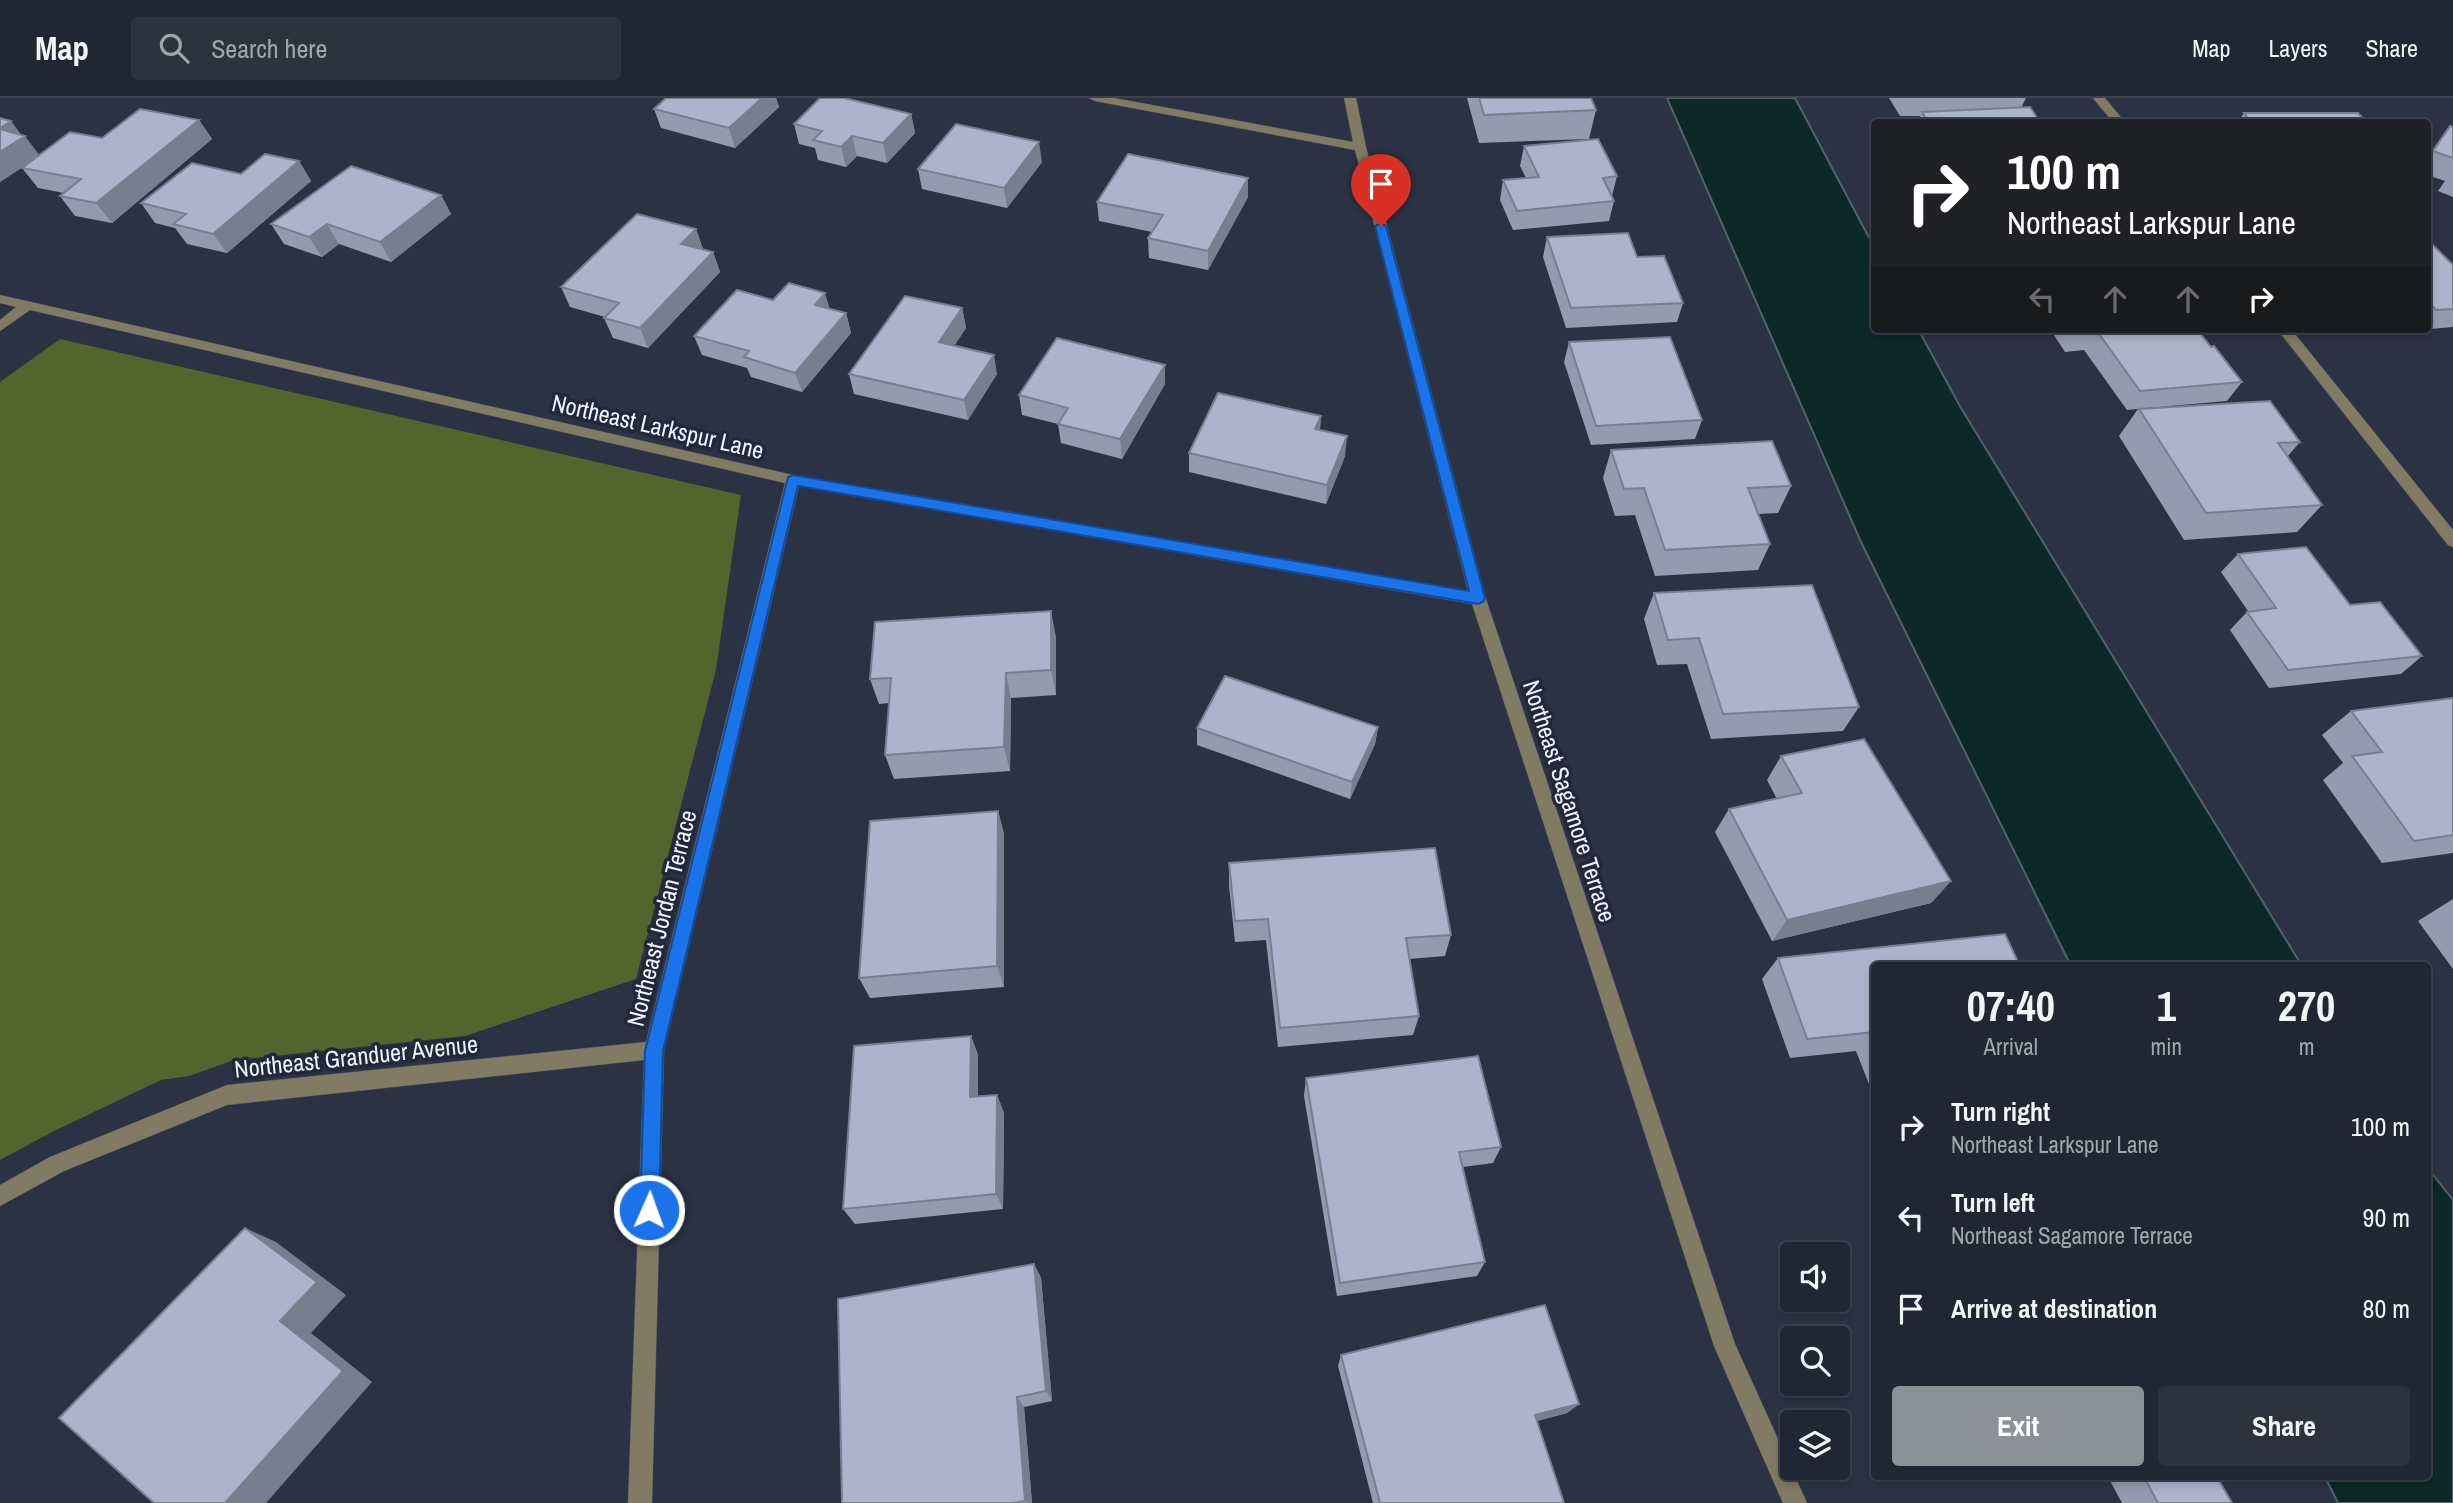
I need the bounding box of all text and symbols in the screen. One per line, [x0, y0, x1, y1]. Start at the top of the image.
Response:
search box [131, 17, 621, 80]
text: Map [35, 26, 89, 70]
icon: search [155, 29, 193, 67]
text: Search here [211, 31, 327, 66]
text: Map [2192, 32, 2230, 64]
text: Layers [2268, 32, 2327, 64]
text: Share [2365, 32, 2418, 64]
text: 100 m [2007, 138, 2121, 204]
icon: right [1892, 147, 1983, 238]
pin [1351, 154, 1411, 226]
icon: arrive [1362, 165, 1400, 203]
text: Northeast Larkspur Lane [2007, 201, 2296, 244]
icon: left [2023, 280, 2061, 318]
icon: ahead [2096, 280, 2134, 318]
icon: ahead [2169, 280, 2207, 318]
icon: right [2242, 280, 2280, 318]
street label: Northeast Larkspur Lane [549, 386, 767, 466]
street label: Northeast Sagamore Terrace [1516, 676, 1624, 926]
street label: Northeast Jordan Terrace [619, 807, 703, 1029]
text: 07:40 [1967, 978, 2055, 1034]
text: 1 [2157, 978, 2176, 1034]
text: 270 [2278, 978, 2335, 1034]
street label: Northeast Granduer Avenue [233, 1027, 479, 1085]
text: Arrival [1984, 1031, 2038, 1062]
text: min [2151, 1031, 2182, 1062]
text: m [2299, 1031, 2314, 1062]
text: Turn right [1951, 1094, 2050, 1129]
icon: right [1892, 1108, 1930, 1146]
text: 100 m [2351, 1109, 2410, 1144]
text: Northeast Larkspur Lane [1951, 1129, 2159, 1160]
position arrow [612, 1173, 686, 1247]
text: Turn left [1951, 1185, 2035, 1220]
icon: left [1892, 1199, 1930, 1237]
text: 90 m [2363, 1200, 2410, 1235]
text: Northeast Sagamore Terrace [1951, 1220, 2193, 1251]
map controls [1780, 1242, 1850, 1480]
button: sound [1780, 1242, 1850, 1312]
icon: arrive [1892, 1290, 1930, 1328]
text: Arrive at destination [1951, 1291, 2157, 1326]
text: 80 m [2363, 1291, 2410, 1326]
button: search [1780, 1326, 1850, 1396]
button: Exit [1892, 1386, 2144, 1466]
button: Share [2158, 1386, 2410, 1466]
button: layers [1780, 1410, 1850, 1480]

